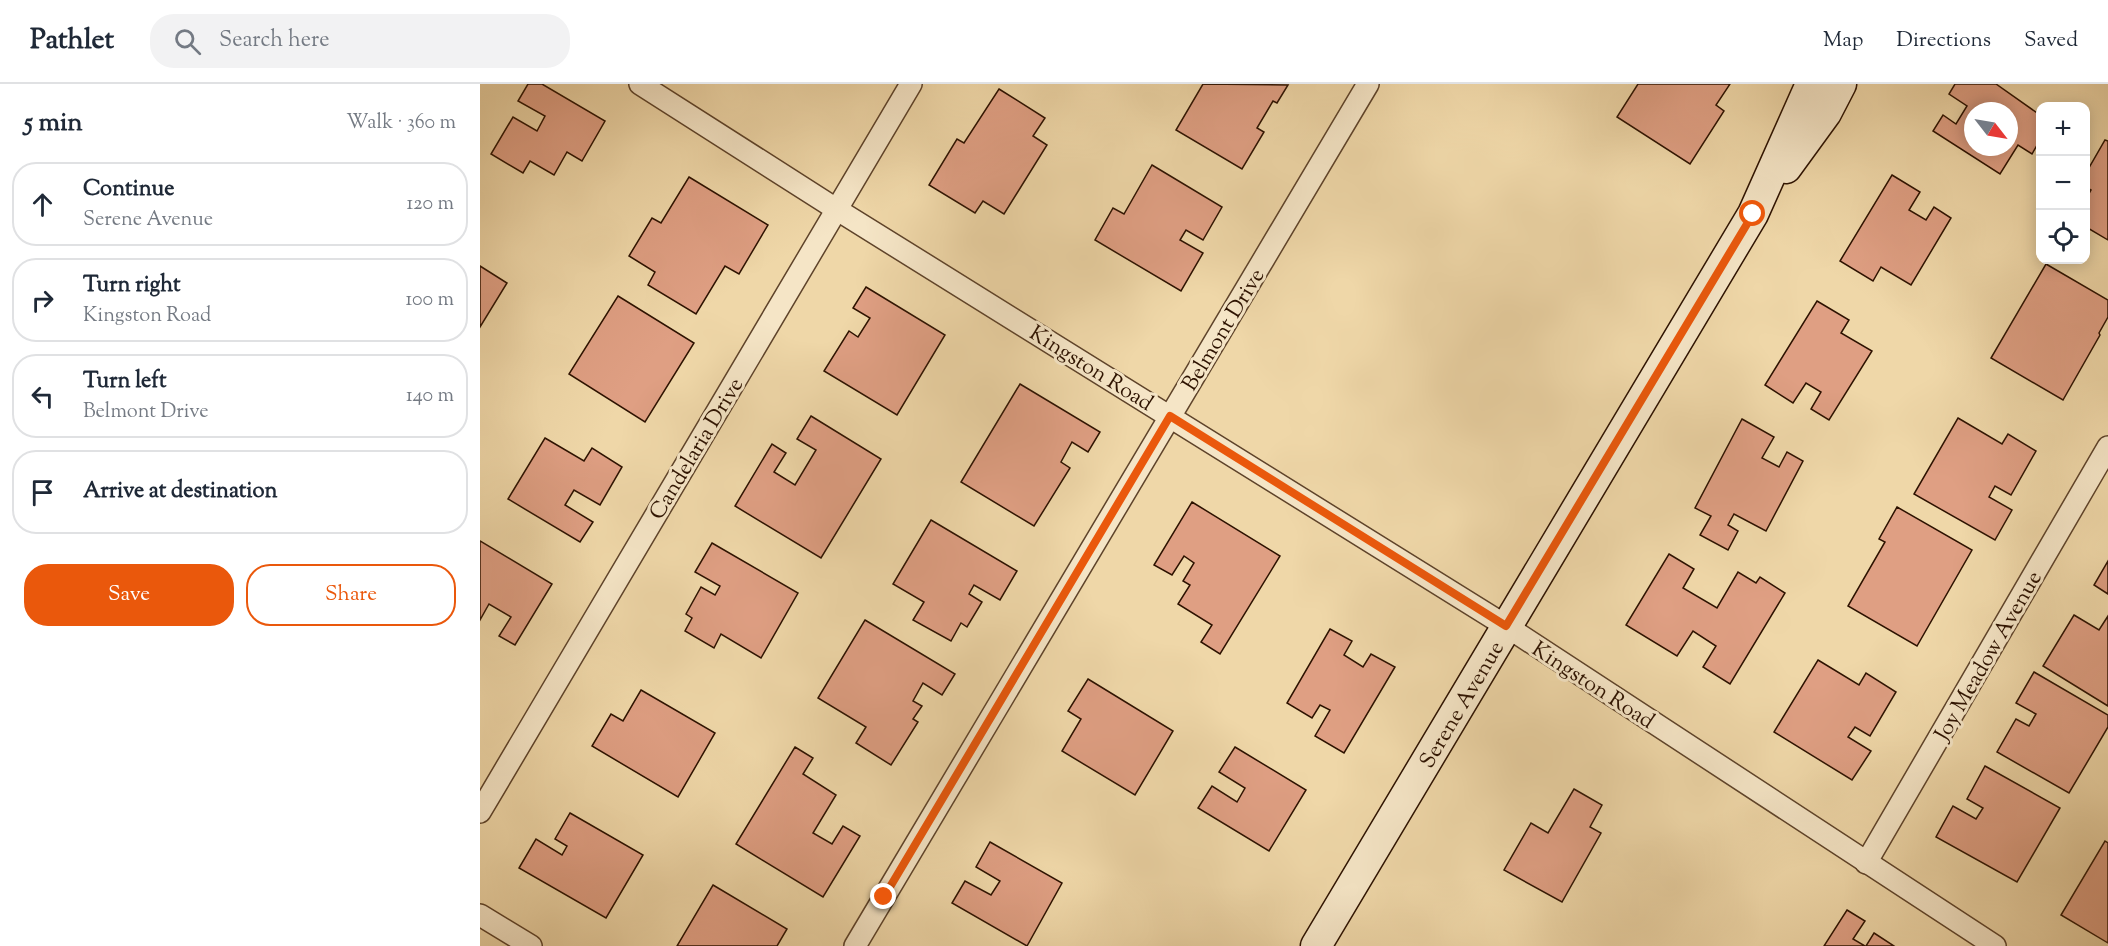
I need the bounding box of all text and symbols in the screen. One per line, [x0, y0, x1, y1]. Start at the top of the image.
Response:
search box [150, 14, 570, 68]
text: Pathlet [30, 21, 114, 61]
icon: search [171, 25, 204, 58]
text: Search here [219, 25, 329, 57]
text: Map [1823, 26, 1863, 56]
text: Directions [1896, 26, 1991, 56]
text: Saved [2024, 26, 2078, 56]
north arrow [1964, 102, 2018, 156]
map controls [2036, 102, 2090, 264]
button: + [2036, 102, 2090, 156]
text: 5 min [24, 105, 83, 142]
text: Walk · 360 m [346, 109, 456, 138]
button: − [2036, 156, 2090, 210]
text: Continue [83, 174, 174, 206]
icon: ahead [26, 188, 59, 221]
text: 120 m [406, 190, 454, 219]
route start [1739, 200, 1765, 226]
text: Serene Avenue [83, 206, 213, 235]
button: locate [2036, 210, 2090, 264]
street label: Belmont Drive [1175, 263, 1274, 398]
text: Turn right [83, 270, 180, 302]
icon: right [26, 284, 59, 317]
text: 100 m [405, 286, 454, 315]
text: Kingston Road [83, 302, 211, 331]
street label: Kingston Road [1022, 319, 1159, 420]
text: Turn left [83, 366, 166, 398]
street label: Candelaria Drive [642, 372, 753, 527]
icon: left [26, 380, 59, 413]
text: 140 m [406, 382, 454, 411]
text: Belmont Drive [83, 398, 209, 427]
icon: arrive [26, 476, 59, 509]
text: Arrive at destination [83, 476, 278, 508]
button: Save [24, 564, 234, 626]
button: Share [246, 564, 456, 626]
street label: Joy Meadow Avenue [1927, 566, 2051, 748]
street label: Kingston Road [1525, 635, 1660, 738]
street label: Serene Avenue [1413, 636, 1514, 775]
route end [870, 883, 896, 909]

